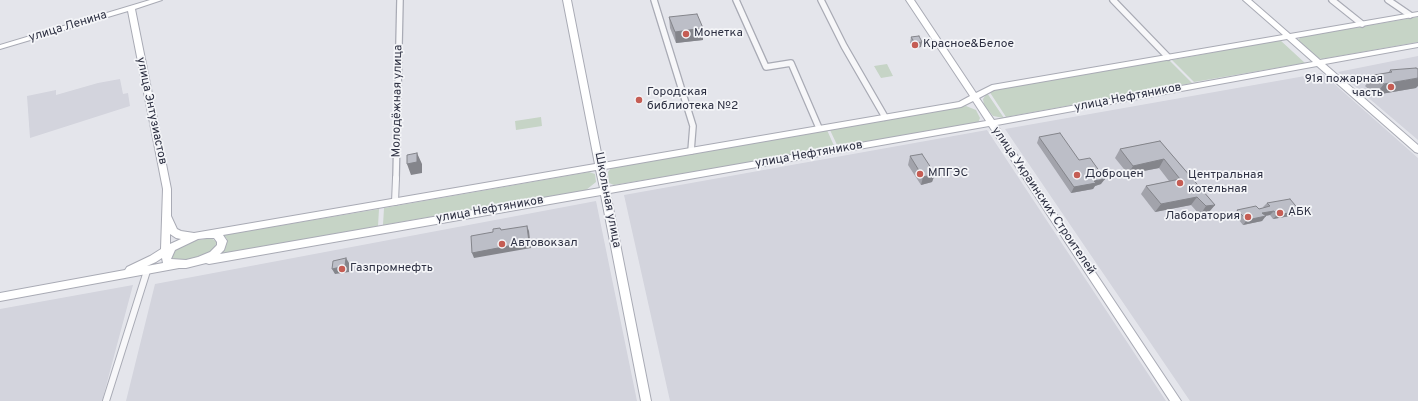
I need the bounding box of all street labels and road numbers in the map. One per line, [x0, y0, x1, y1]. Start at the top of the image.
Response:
street label: улица Ленина [27, 8, 109, 46]
street label: Молодёжная улица [390, 45, 406, 157]
street label: улица Энтузиастов [133, 56, 169, 166]
street label: улица Нефтяников [1073, 81, 1183, 115]
street label: улица Украинских Строителей [988, 124, 1098, 278]
street label: улица Нефтяников [754, 138, 864, 172]
street label: Школьная улица [591, 151, 623, 249]
street label: улица Нефтяников [435, 193, 545, 227]

